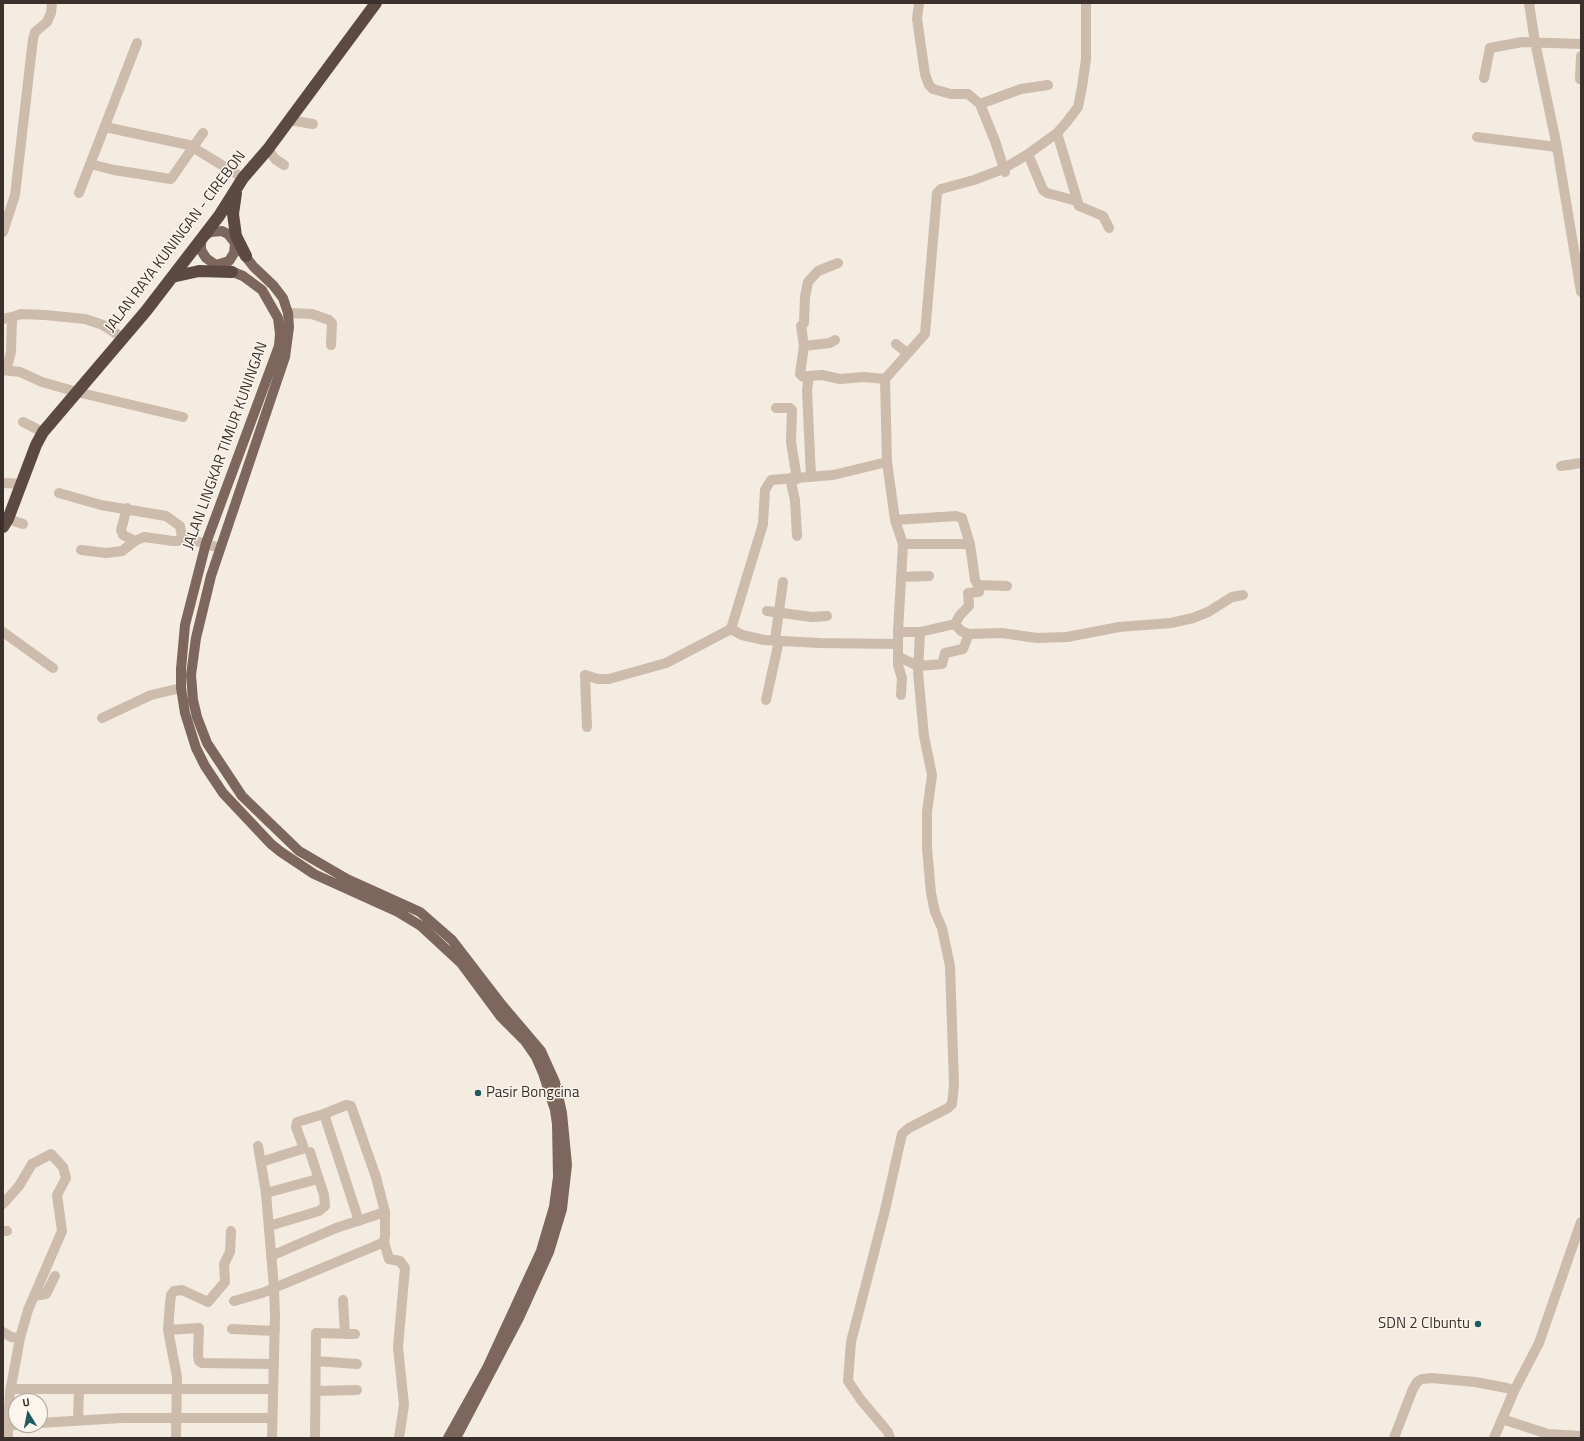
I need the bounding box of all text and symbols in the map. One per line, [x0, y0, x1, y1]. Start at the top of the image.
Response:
street label: JALAN RAYA KUNINGAN - CIREBON [102, 148, 250, 336]
street label: JALAN LINGKAR TIMUR KUNINGAN [180, 340, 272, 552]
place label: Pasir Bongcina [486, 1084, 579, 1102]
marker: Pasir Bongcina [473, 1088, 483, 1098]
place label: SDN 2 CIbuntu [1378, 1315, 1470, 1333]
marker: SDN 2 CIbuntu [1473, 1319, 1483, 1329]
north arrow [8, 1393, 48, 1433]
text: U [21, 1394, 31, 1411]

